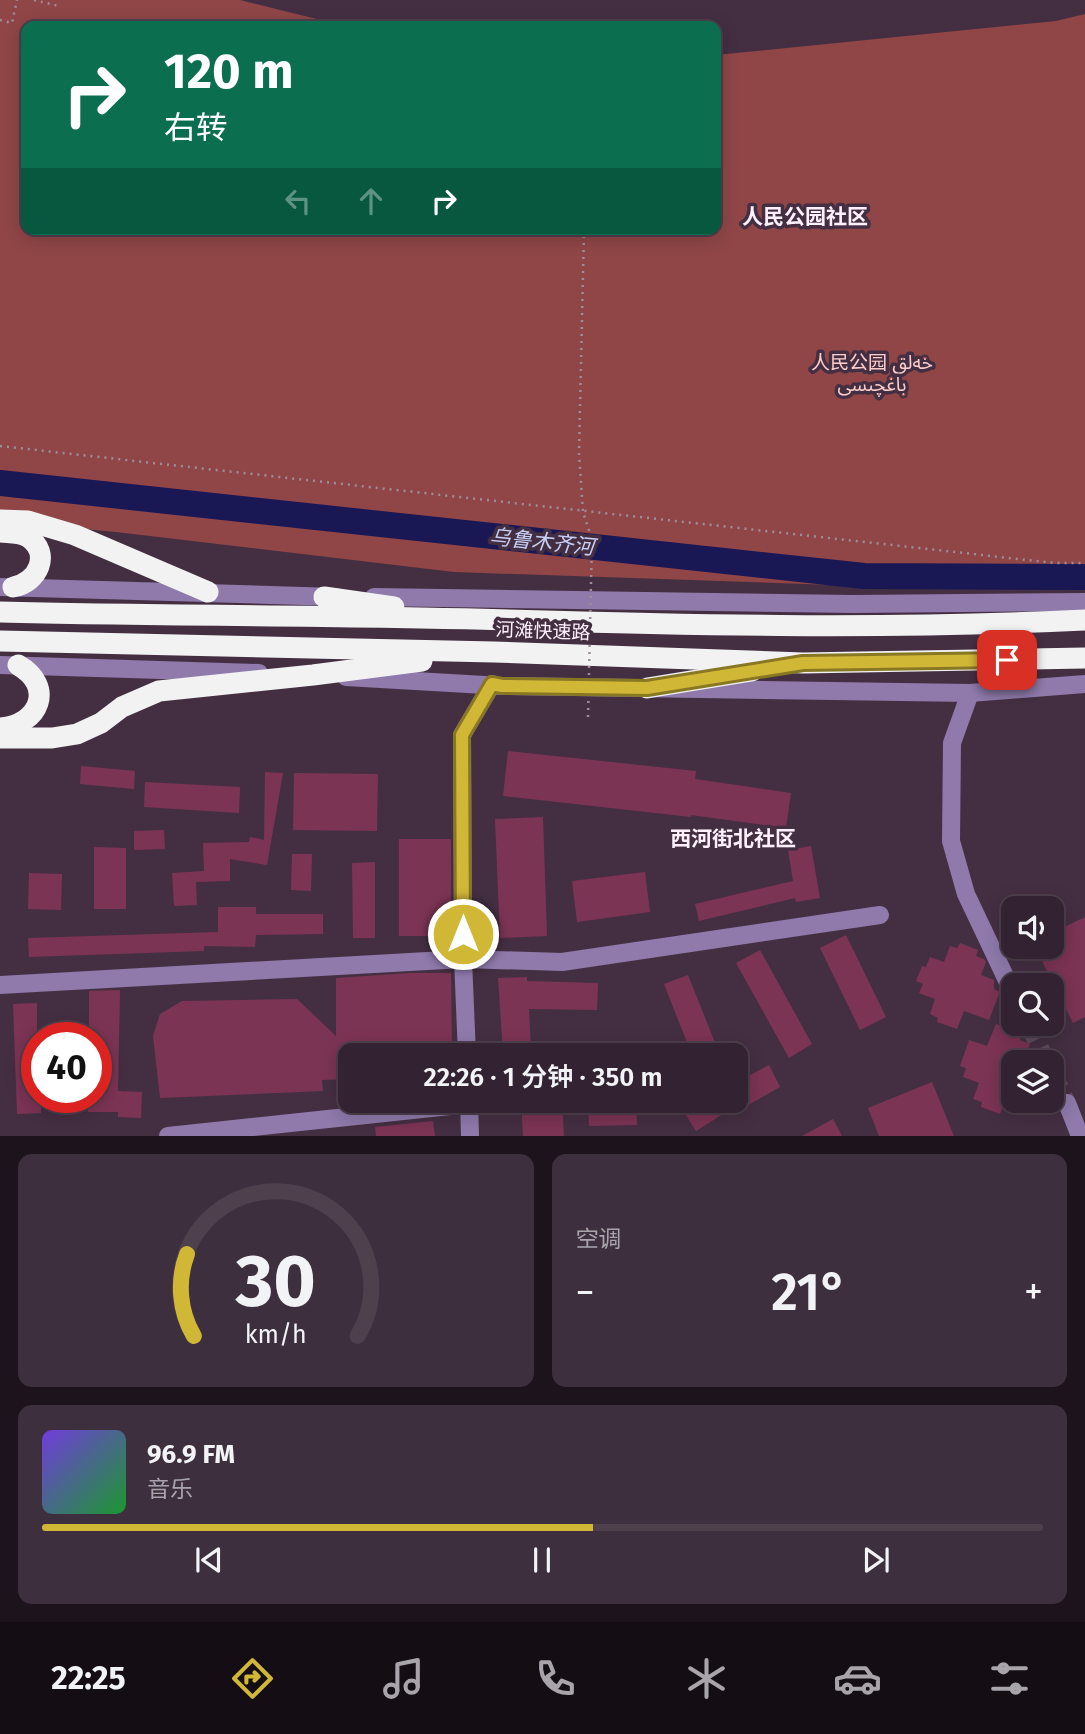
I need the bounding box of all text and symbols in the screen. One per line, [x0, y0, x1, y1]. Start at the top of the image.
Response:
text: 120 m [164, 42, 294, 101]
icon: right [49, 49, 140, 140]
text: 右转 [164, 109, 228, 147]
icon: left [279, 182, 317, 220]
icon: ahead [352, 182, 390, 220]
icon: right [425, 182, 463, 220]
district label: 人民公园社区 [742, 204, 868, 230]
park label: 人民公园 خەلق باغچىسى [811, 351, 933, 397]
water label: 乌鲁木齐河 [488, 524, 600, 561]
street label: 河滩快速路 [495, 618, 591, 644]
pin [977, 630, 1037, 690]
icon: arrive [988, 641, 1026, 679]
district label: 西河街北社区 [670, 826, 796, 852]
map controls [1001, 896, 1064, 1113]
button: sound [1001, 896, 1064, 959]
position arrow [426, 897, 500, 971]
button: search [1001, 973, 1064, 1036]
speed limit sign: 40 [21, 1022, 112, 1113]
button: layers [1001, 1050, 1064, 1113]
text: 22:26 · 1 分钟 · 350 m [423, 1062, 663, 1093]
text: 空调 [576, 1225, 622, 1253]
text: 30 [235, 1239, 316, 1326]
text: 21° [771, 1261, 847, 1324]
text: − [576, 1269, 595, 1315]
text: + [1024, 1269, 1043, 1315]
text: km/h [245, 1320, 307, 1350]
text: 96.9 FM [147, 1439, 235, 1470]
text: 音乐 [147, 1475, 193, 1503]
icon: previous [190, 1541, 228, 1579]
icon: pause [523, 1541, 561, 1579]
icon: next [857, 1541, 895, 1579]
icon: directions [228, 1654, 277, 1703]
icon: music [379, 1654, 428, 1703]
icon: phone [531, 1654, 580, 1703]
icon: climate [682, 1654, 731, 1703]
icon: car [833, 1654, 882, 1703]
icon: filters [985, 1654, 1034, 1703]
text: 22:25 [51, 1659, 126, 1697]

